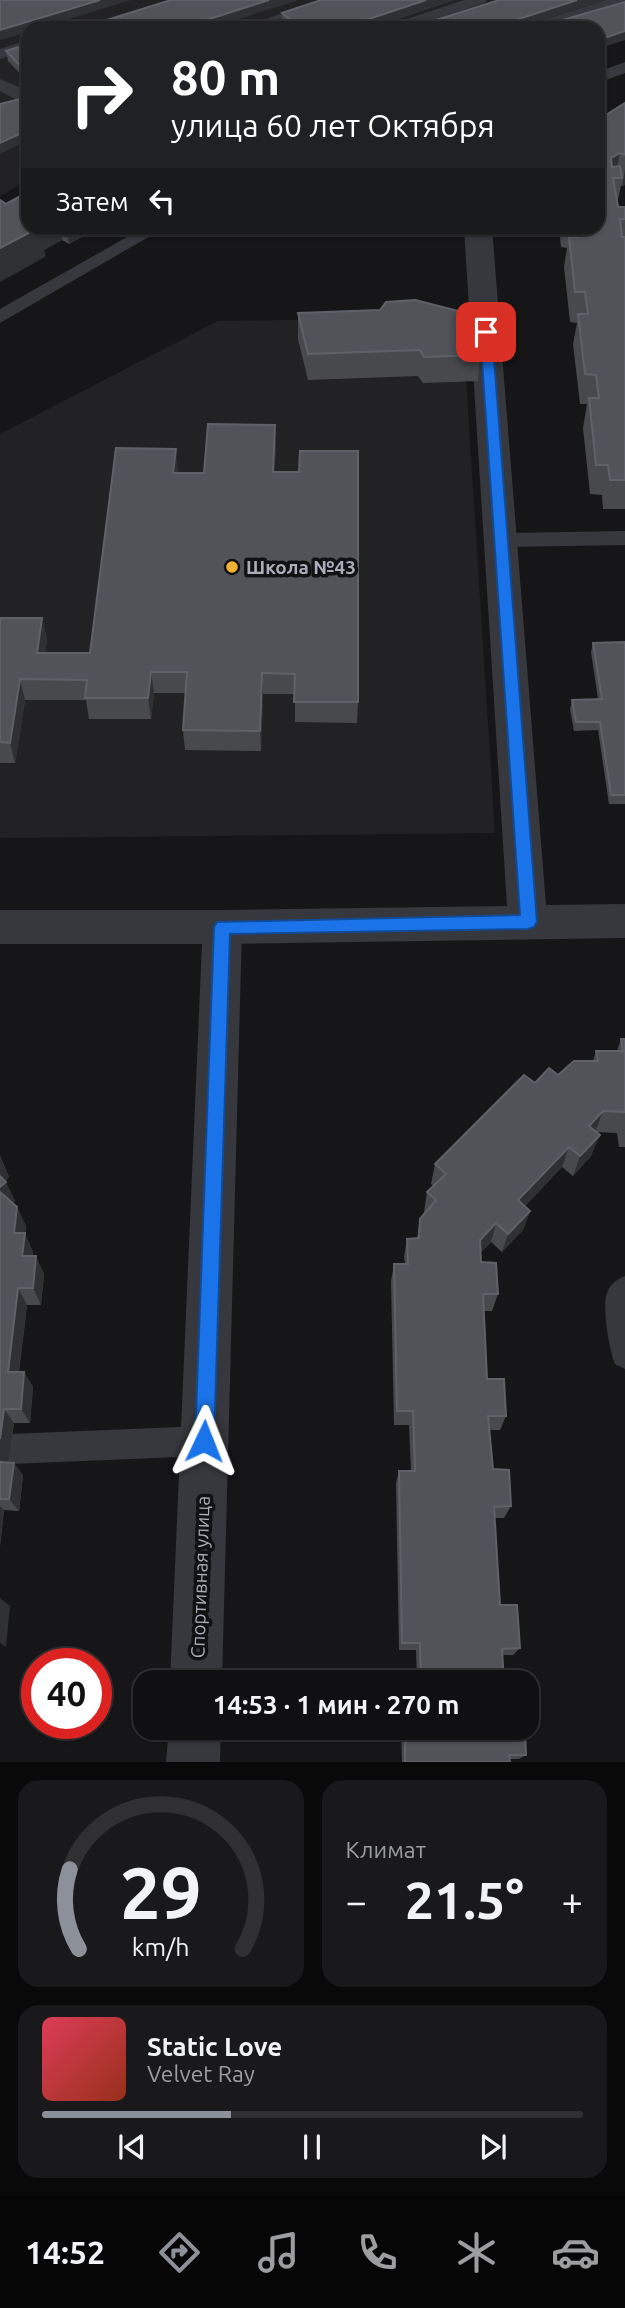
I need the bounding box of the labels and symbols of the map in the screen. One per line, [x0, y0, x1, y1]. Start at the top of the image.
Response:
pin [456, 302, 516, 362]
place label: Школа №43 [246, 556, 356, 578]
marker: Школа №43 [224, 559, 240, 575]
position arrow [167, 1404, 241, 1478]
street label: Спортивная улица [186, 1495, 214, 1659]
speed limit sign: 40 [21, 1648, 112, 1739]

